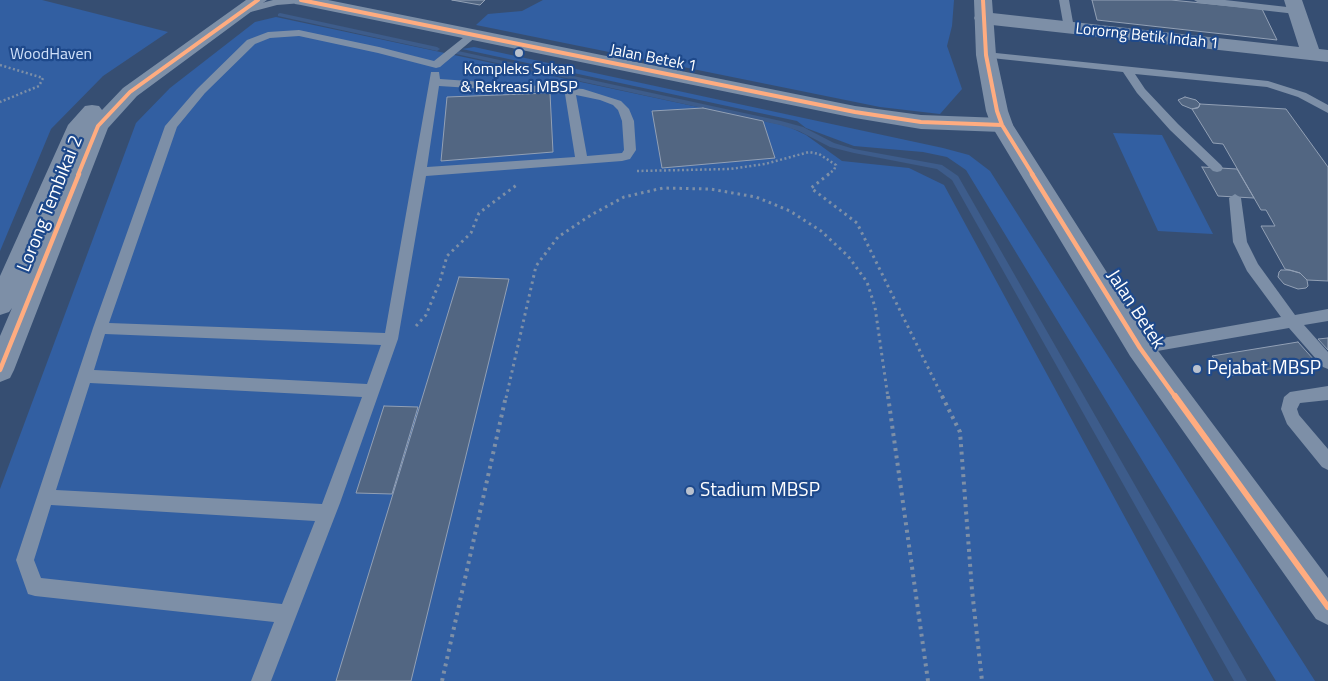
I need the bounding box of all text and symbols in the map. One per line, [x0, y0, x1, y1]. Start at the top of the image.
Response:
street label: Lororng Betik Indah 1 [1074, 20, 1220, 54]
street label: Jalan Betek 1 [608, 41, 698, 77]
park label: WoodHaven [10, 45, 92, 65]
marker: Kompleks Sukan & Rekreasi MBSP [513, 47, 525, 59]
place label: Kompleks Sukan & Rekreasi MBSP [460, 60, 578, 98]
street label: Lorong Tembikai 2 [13, 132, 89, 276]
street label: Jalan Betek [1101, 266, 1169, 354]
place label: Pejabat MBSP [1207, 358, 1321, 380]
marker: Pejabat MBSP [1191, 363, 1203, 375]
place label: Stadium MBSP [700, 480, 820, 502]
marker: Stadium MBSP [684, 485, 696, 497]

